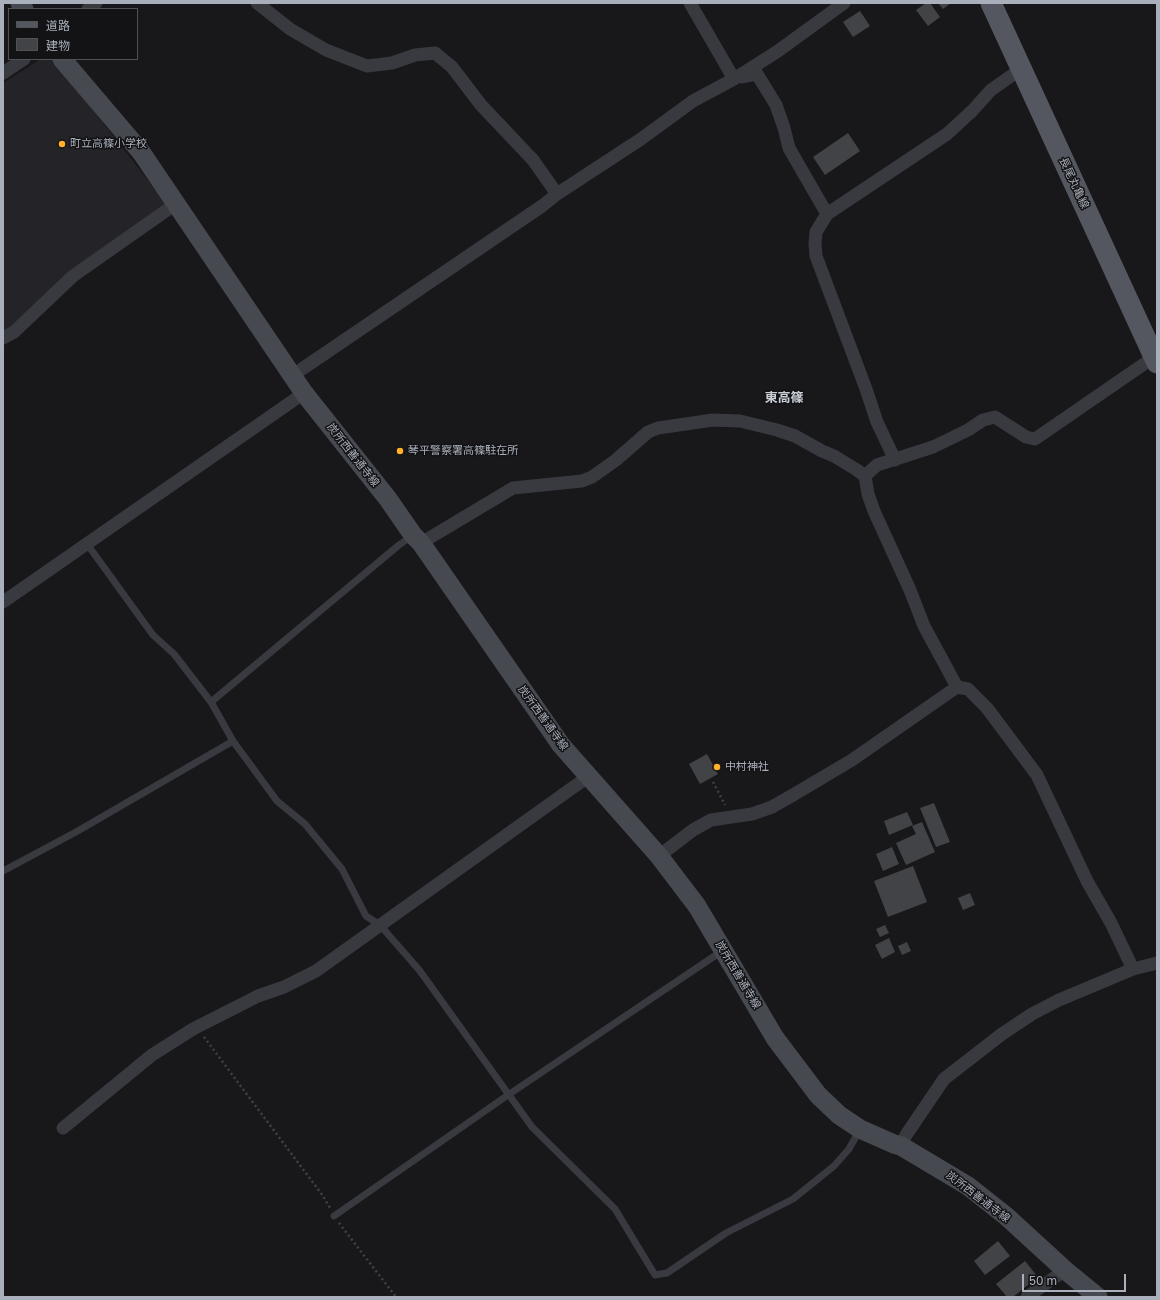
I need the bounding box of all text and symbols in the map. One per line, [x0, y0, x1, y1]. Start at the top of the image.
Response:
legend [8, 8, 138, 60]
text: 道路 [46, 18, 70, 33]
text: 建物 [46, 38, 70, 53]
place label: 町立高篠小学校 [70, 137, 147, 151]
marker: 町立高篠小学校 [57, 139, 67, 149]
street label: 長尾丸亀線 [1056, 155, 1092, 211]
district label: 東高篠 [765, 390, 803, 406]
street label: 炭所西善通寺線 [324, 421, 382, 489]
place label: 琴平警察署高篠駐在所 [408, 444, 518, 458]
marker: 琴平警察署高篠駐在所 [395, 446, 405, 456]
street label: 炭所西善通寺線 [515, 683, 571, 753]
place label: 中村神社 [725, 760, 769, 774]
marker: 中村神社 [712, 762, 722, 772]
street label: 炭所西善通寺線 [713, 939, 763, 1011]
street label: 炭所西善通寺線 [943, 1169, 1013, 1225]
scale bar [1024, 1266, 1128, 1292]
text: 50 m [1029, 1273, 1057, 1288]

